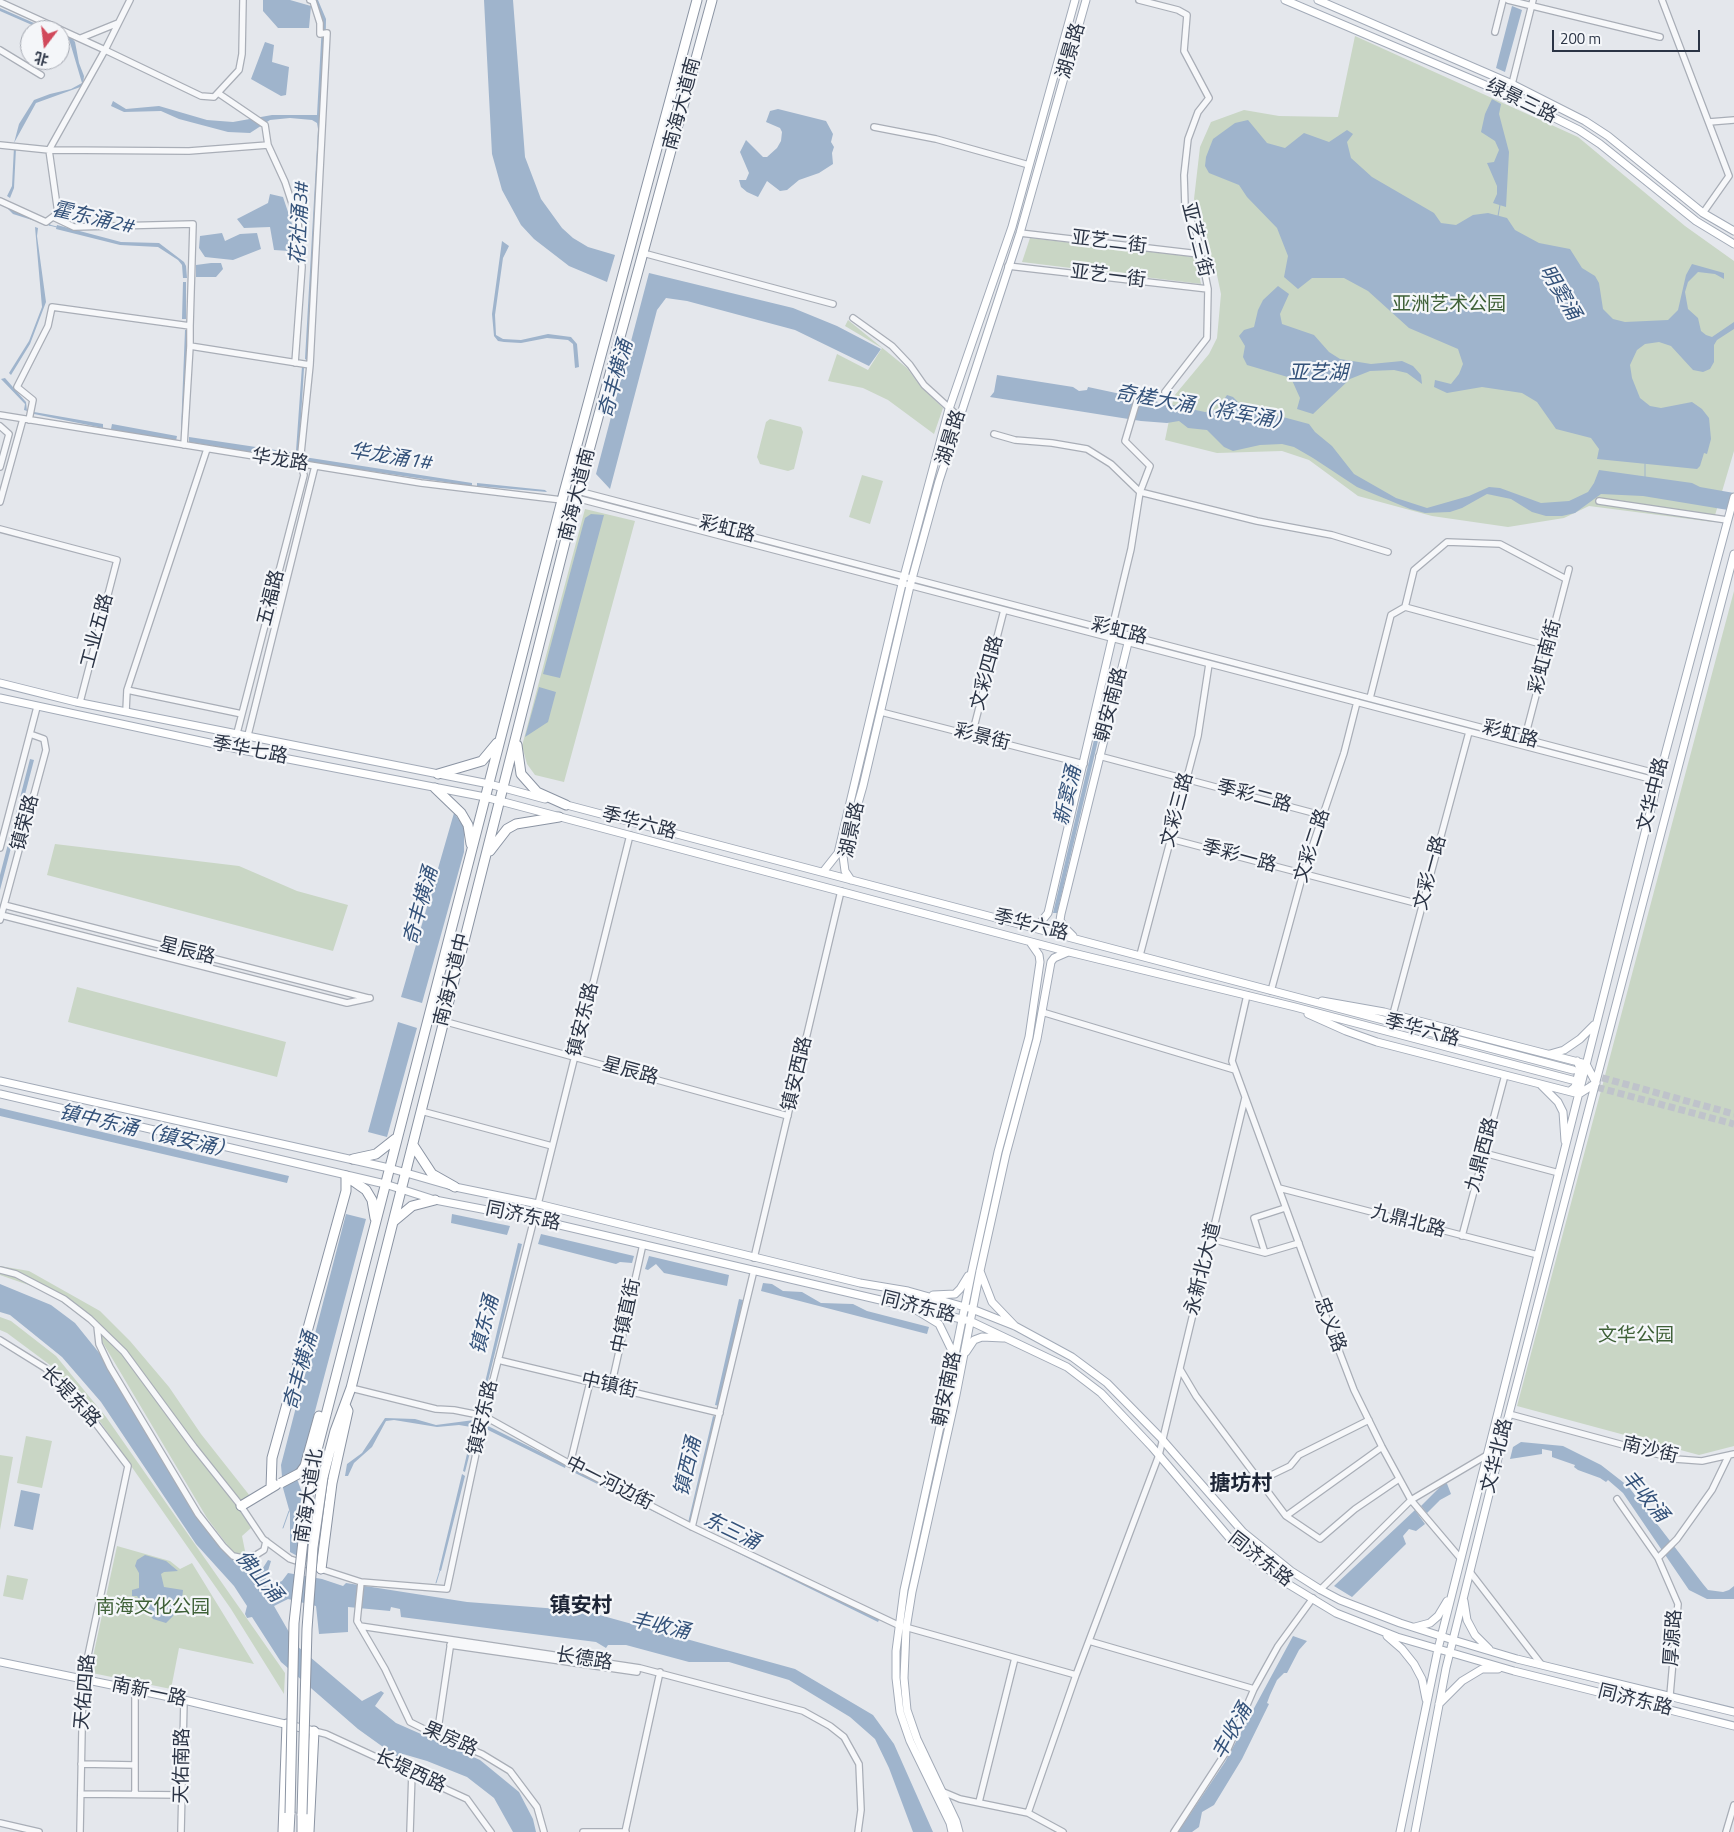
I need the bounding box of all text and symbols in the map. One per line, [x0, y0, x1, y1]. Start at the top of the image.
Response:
north arrow [20, 20, 70, 70]
street label: 湖景路 [1053, 20, 1091, 82]
scale bar [1554, 20, 1702, 52]
text: 200 m [1560, 27, 1601, 50]
text: 北 [32, 47, 51, 71]
street label: 南海大道南 [660, 55, 706, 153]
street label: 绿景三路 [1482, 75, 1560, 129]
water label: 花社涌3# [287, 182, 315, 266]
water label: 霍东涌2# [49, 198, 135, 240]
street label: 亚艺三街 [1176, 200, 1216, 280]
street label: 亚艺二街 [1070, 227, 1148, 259]
street label: 亚艺一街 [1069, 261, 1147, 293]
water label: 明窦涌 [1533, 261, 1585, 325]
park label: 亚洲艺术公园 [1392, 294, 1506, 316]
water label: 奇丰横涌 [595, 337, 639, 421]
water label: 亚艺湖 [1288, 362, 1348, 386]
water label: 奇槎大涌（将军涌） [1113, 382, 1295, 436]
street label: 湖景路 [933, 407, 971, 469]
water label: 华龙涌1# [347, 440, 433, 476]
street label: 华龙路 [250, 445, 310, 477]
street label: 南海大道南 [555, 446, 601, 544]
street label: 彩虹路 [697, 512, 757, 548]
street label: 五福路 [254, 568, 290, 628]
street label: 工业五路 [77, 591, 119, 671]
street label: 彩虹路 [1089, 614, 1149, 650]
street label: 彩虹南街 [1525, 617, 1567, 697]
street label: 文彩四路 [967, 633, 1009, 713]
street label: 朝安南路 [1091, 665, 1133, 745]
street label: 彩虹路 [1480, 717, 1540, 753]
street label: 彩景街 [952, 720, 1012, 756]
street label: 季华七路 [211, 733, 289, 769]
street label: 文华中路 [1634, 755, 1674, 835]
water label: 新窦涌 [1051, 764, 1087, 828]
street label: 文彩三路 [1157, 770, 1199, 850]
street label: 季彩二路 [1214, 776, 1294, 818]
street label: 镇荣路 [8, 793, 44, 853]
street label: 湖景路 [836, 800, 870, 860]
street label: 季华六路 [599, 803, 679, 845]
street label: 文彩二路 [1290, 806, 1336, 886]
street label: 文彩一路 [1410, 833, 1452, 913]
street label: 季彩一路 [1199, 836, 1279, 878]
water label: 奇丰横涌 [400, 864, 444, 948]
street label: 季华六路 [991, 906, 1071, 946]
street label: 南海大道中 [430, 931, 476, 1029]
street label: 星辰路 [157, 934, 217, 970]
street label: 镇安东路 [564, 980, 604, 1060]
street label: 季华六路 [1382, 1010, 1462, 1052]
street label: 镇安西路 [778, 1034, 818, 1114]
street label: 星辰路 [600, 1054, 660, 1090]
water label: 镇中东涌（镇安涌） [57, 1101, 237, 1165]
street label: 九鼎西路 [1462, 1115, 1504, 1195]
street label: 同济东路 [483, 1198, 563, 1236]
street label: 九鼎北路 [1368, 1201, 1448, 1243]
street label: 永新北大道 [1181, 1220, 1227, 1318]
street label: 中镇直街 [608, 1276, 646, 1356]
street label: 同济东路 [878, 1288, 958, 1328]
water label: 镇东涌 [467, 1293, 505, 1357]
street label: 忠义路 [1308, 1294, 1350, 1356]
park label: 文华公园 [1598, 1325, 1674, 1347]
water label: 奇丰横涌 [280, 1329, 324, 1413]
street label: 朝安南路 [929, 1349, 967, 1429]
street label: 长堤东路 [35, 1362, 105, 1432]
street label: 中镇街 [579, 1368, 639, 1404]
street label: 镇安东路 [464, 1378, 504, 1458]
street label: 文华北路 [1478, 1416, 1518, 1496]
street label: 南沙街 [1620, 1433, 1680, 1469]
water label: 镇西涌 [671, 1435, 707, 1499]
street label: 南海大道北 [291, 1447, 329, 1545]
street label: 中一河边街 [562, 1452, 656, 1516]
water label: 丰收涌 [1616, 1466, 1672, 1528]
district label: 搪坊村 [1210, 1472, 1272, 1498]
water label: 东三涌 [699, 1508, 763, 1556]
street label: 同济东路 [1223, 1528, 1297, 1592]
water label: 佛山涌 [230, 1546, 286, 1608]
district label: 镇安村 [550, 1594, 612, 1620]
park label: 南海文化公园 [96, 1597, 210, 1619]
water label: 丰收涌 [628, 1609, 692, 1645]
street label: 厚源路 [1661, 1609, 1687, 1667]
street label: 长德路 [554, 1644, 614, 1676]
street label: 天佑四路 [71, 1653, 101, 1731]
street label: 南新一路 [109, 1674, 189, 1712]
street label: 同济东路 [1595, 1681, 1675, 1721]
water label: 丰收涌 [1208, 1700, 1258, 1764]
street label: 果房路 [419, 1718, 481, 1762]
street label: 天佑南路 [171, 1728, 195, 1804]
street label: 长堤西路 [371, 1746, 449, 1798]

